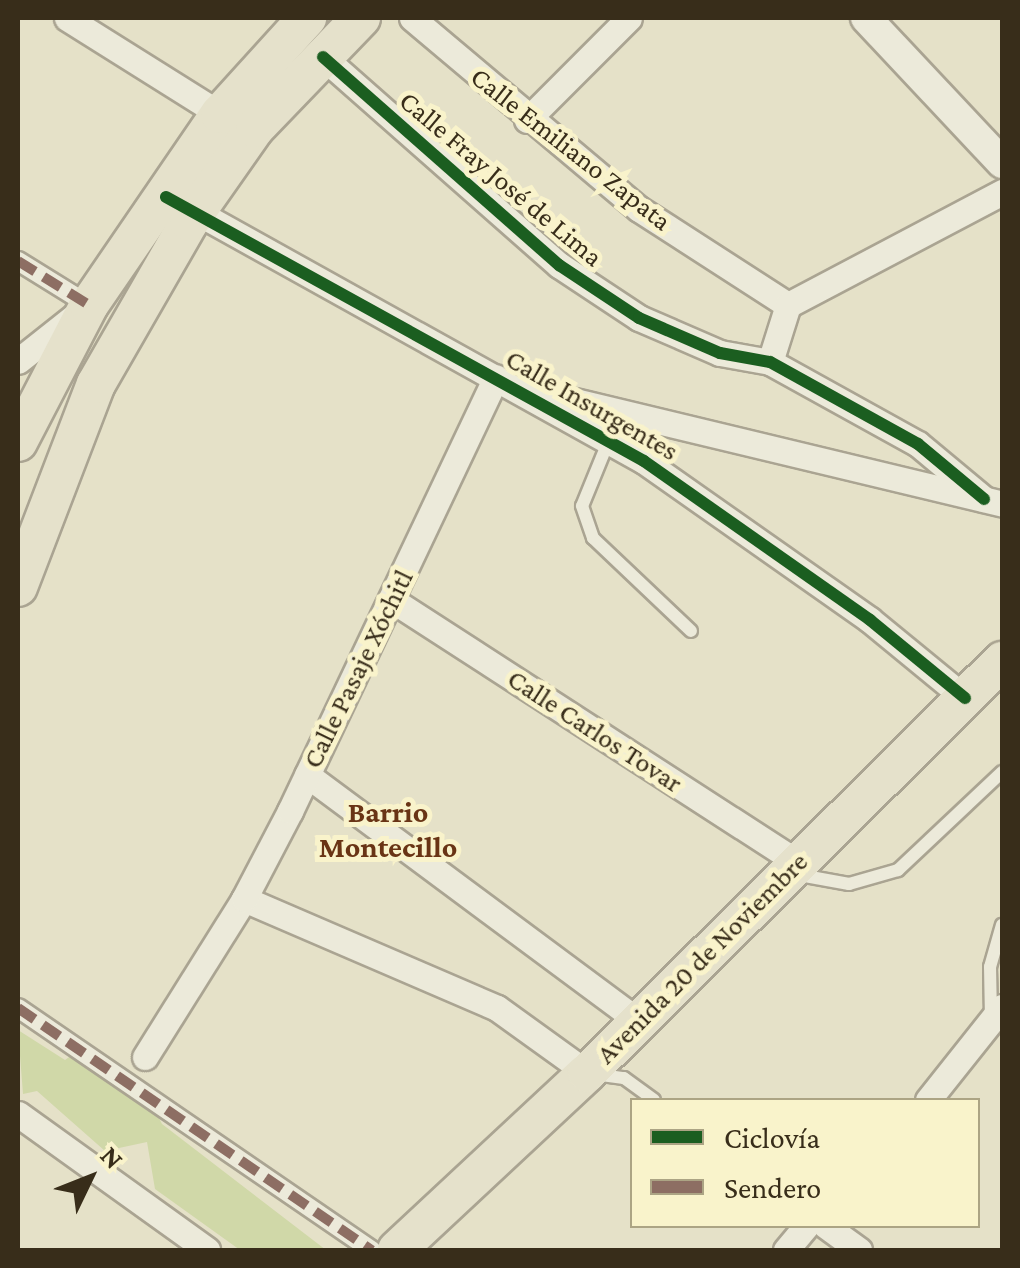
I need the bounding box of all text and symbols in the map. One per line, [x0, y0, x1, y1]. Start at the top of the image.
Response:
street label: Calle Emiliano Zapata [464, 60, 678, 238]
street label: Calle Fray José de Lima [392, 84, 610, 274]
street label: Calle Insurgentes [500, 342, 684, 468]
street label: Calle Pasaje Xóchitl [295, 564, 421, 774]
street label: Calle Carlos Tovar [501, 662, 689, 800]
district label: Barrio Montecillo [319, 794, 457, 864]
street label: Avenida 20 de Noviembre [589, 845, 815, 1071]
legend [630, 1098, 980, 1228]
text: Ciclovía [724, 1121, 820, 1154]
north arrow [40, 1128, 140, 1228]
text: N [94, 1140, 130, 1175]
text: Sendero [724, 1171, 821, 1204]

